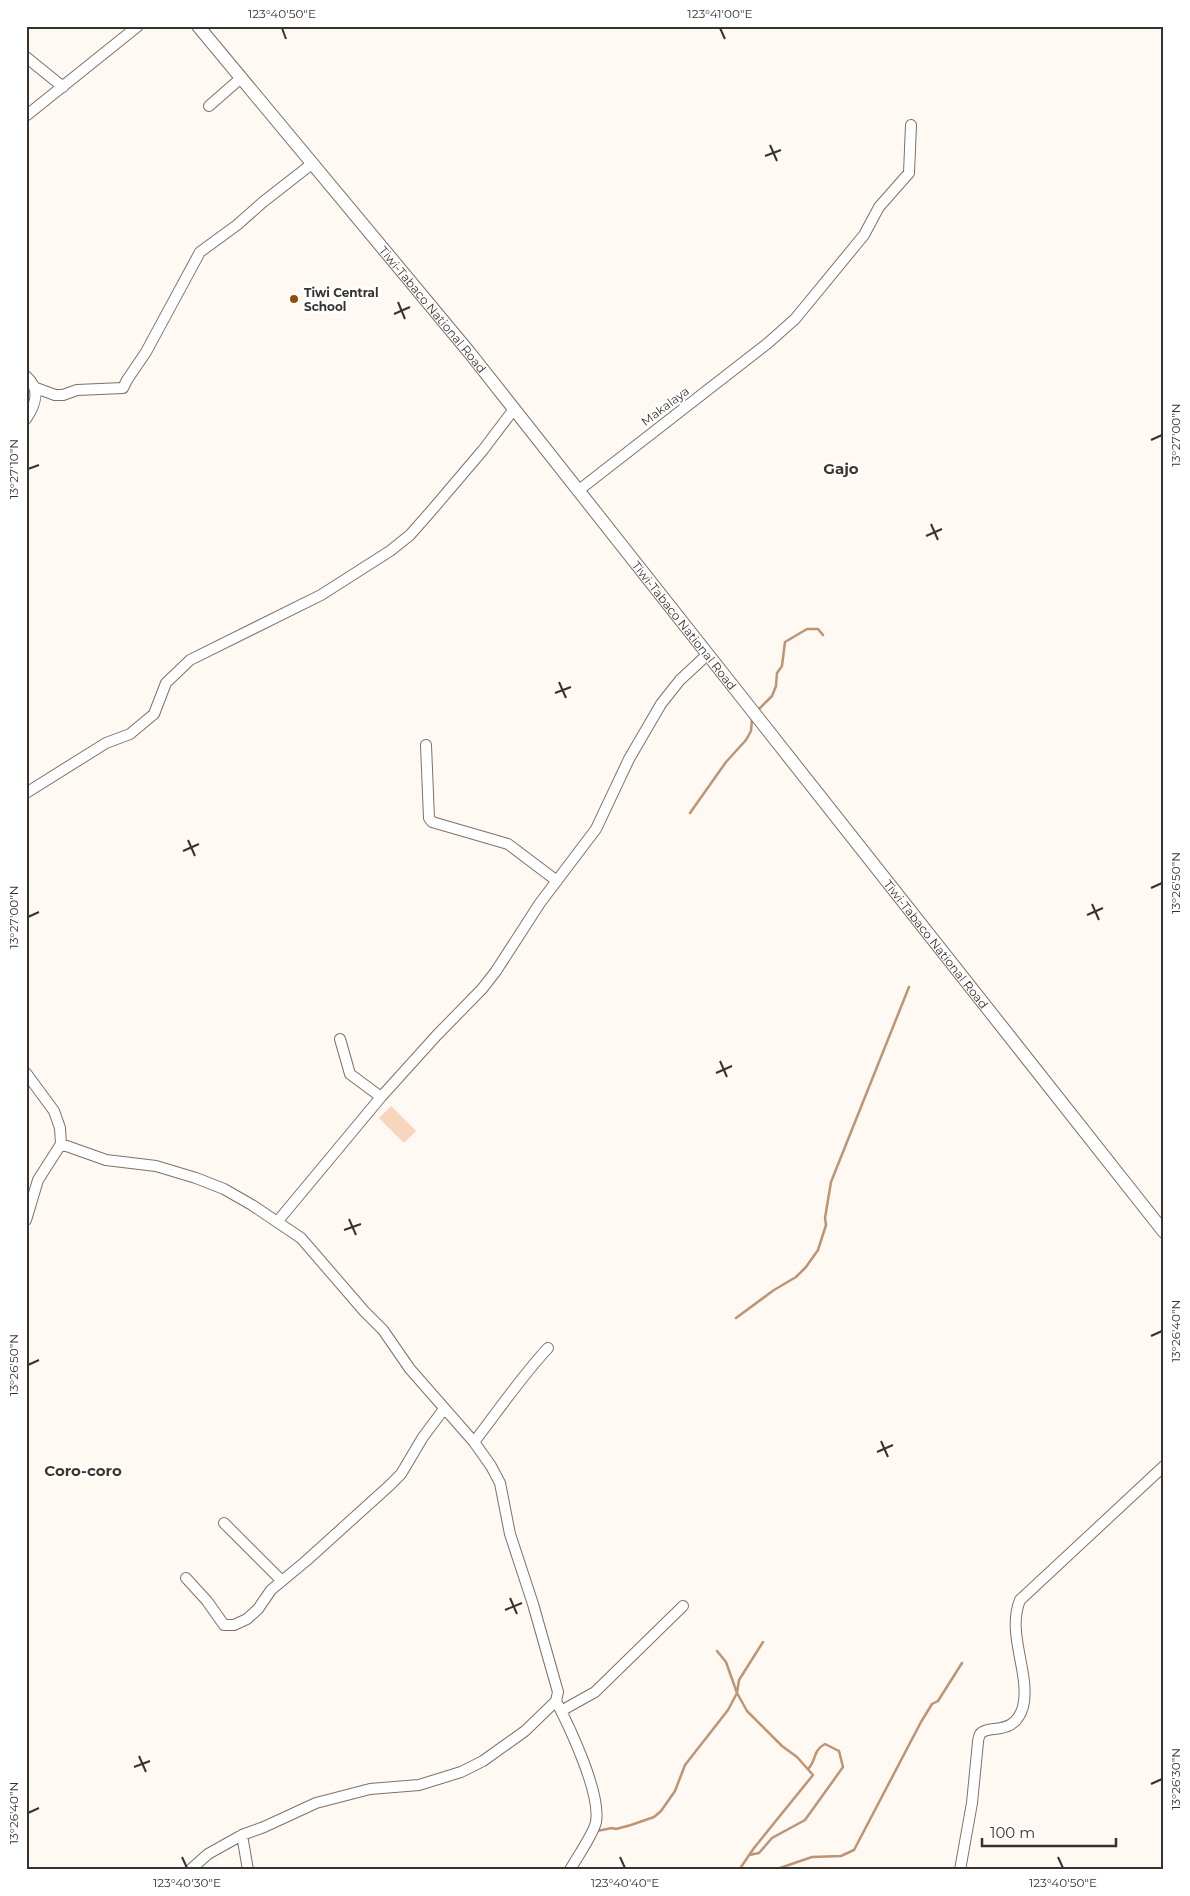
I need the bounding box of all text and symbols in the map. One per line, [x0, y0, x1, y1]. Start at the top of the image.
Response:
text: 123°40'50"E [248, 6, 316, 21]
text: 123°41'00"E [687, 6, 753, 21]
street label: Tiwi-Tabaco National Road [376, 243, 490, 375]
place label: Tiwi Central School [304, 285, 379, 314]
marker: Tiwi Central School [288, 293, 300, 305]
street label: Makalaya [638, 383, 692, 429]
text: 13°27'00"N [1168, 403, 1183, 467]
text: 13°27'10"N [6, 439, 21, 499]
district label: Gajo [823, 459, 859, 478]
street label: Tiwi-Tabaco National Road [629, 558, 740, 693]
text: 13°26'50"N [1168, 852, 1183, 914]
street label: Tiwi-Tabaco National Road [881, 876, 992, 1011]
text: 13°27'00"N [6, 885, 21, 949]
text: 13°26'40"N [1168, 1300, 1183, 1362]
text: 13°26'50"N [6, 1334, 21, 1396]
district label: Coro-coro [44, 1461, 122, 1480]
text: 13°26'30"N [1168, 1748, 1183, 1810]
text: 13°26'40"N [6, 1782, 21, 1844]
scale bar [982, 1816, 1116, 1848]
text: 100 m [990, 1823, 1035, 1842]
text: 123°40'30"E [153, 1875, 221, 1890]
text: 123°40'40"E [591, 1875, 659, 1890]
text: 123°40'50"E [1029, 1875, 1097, 1890]

